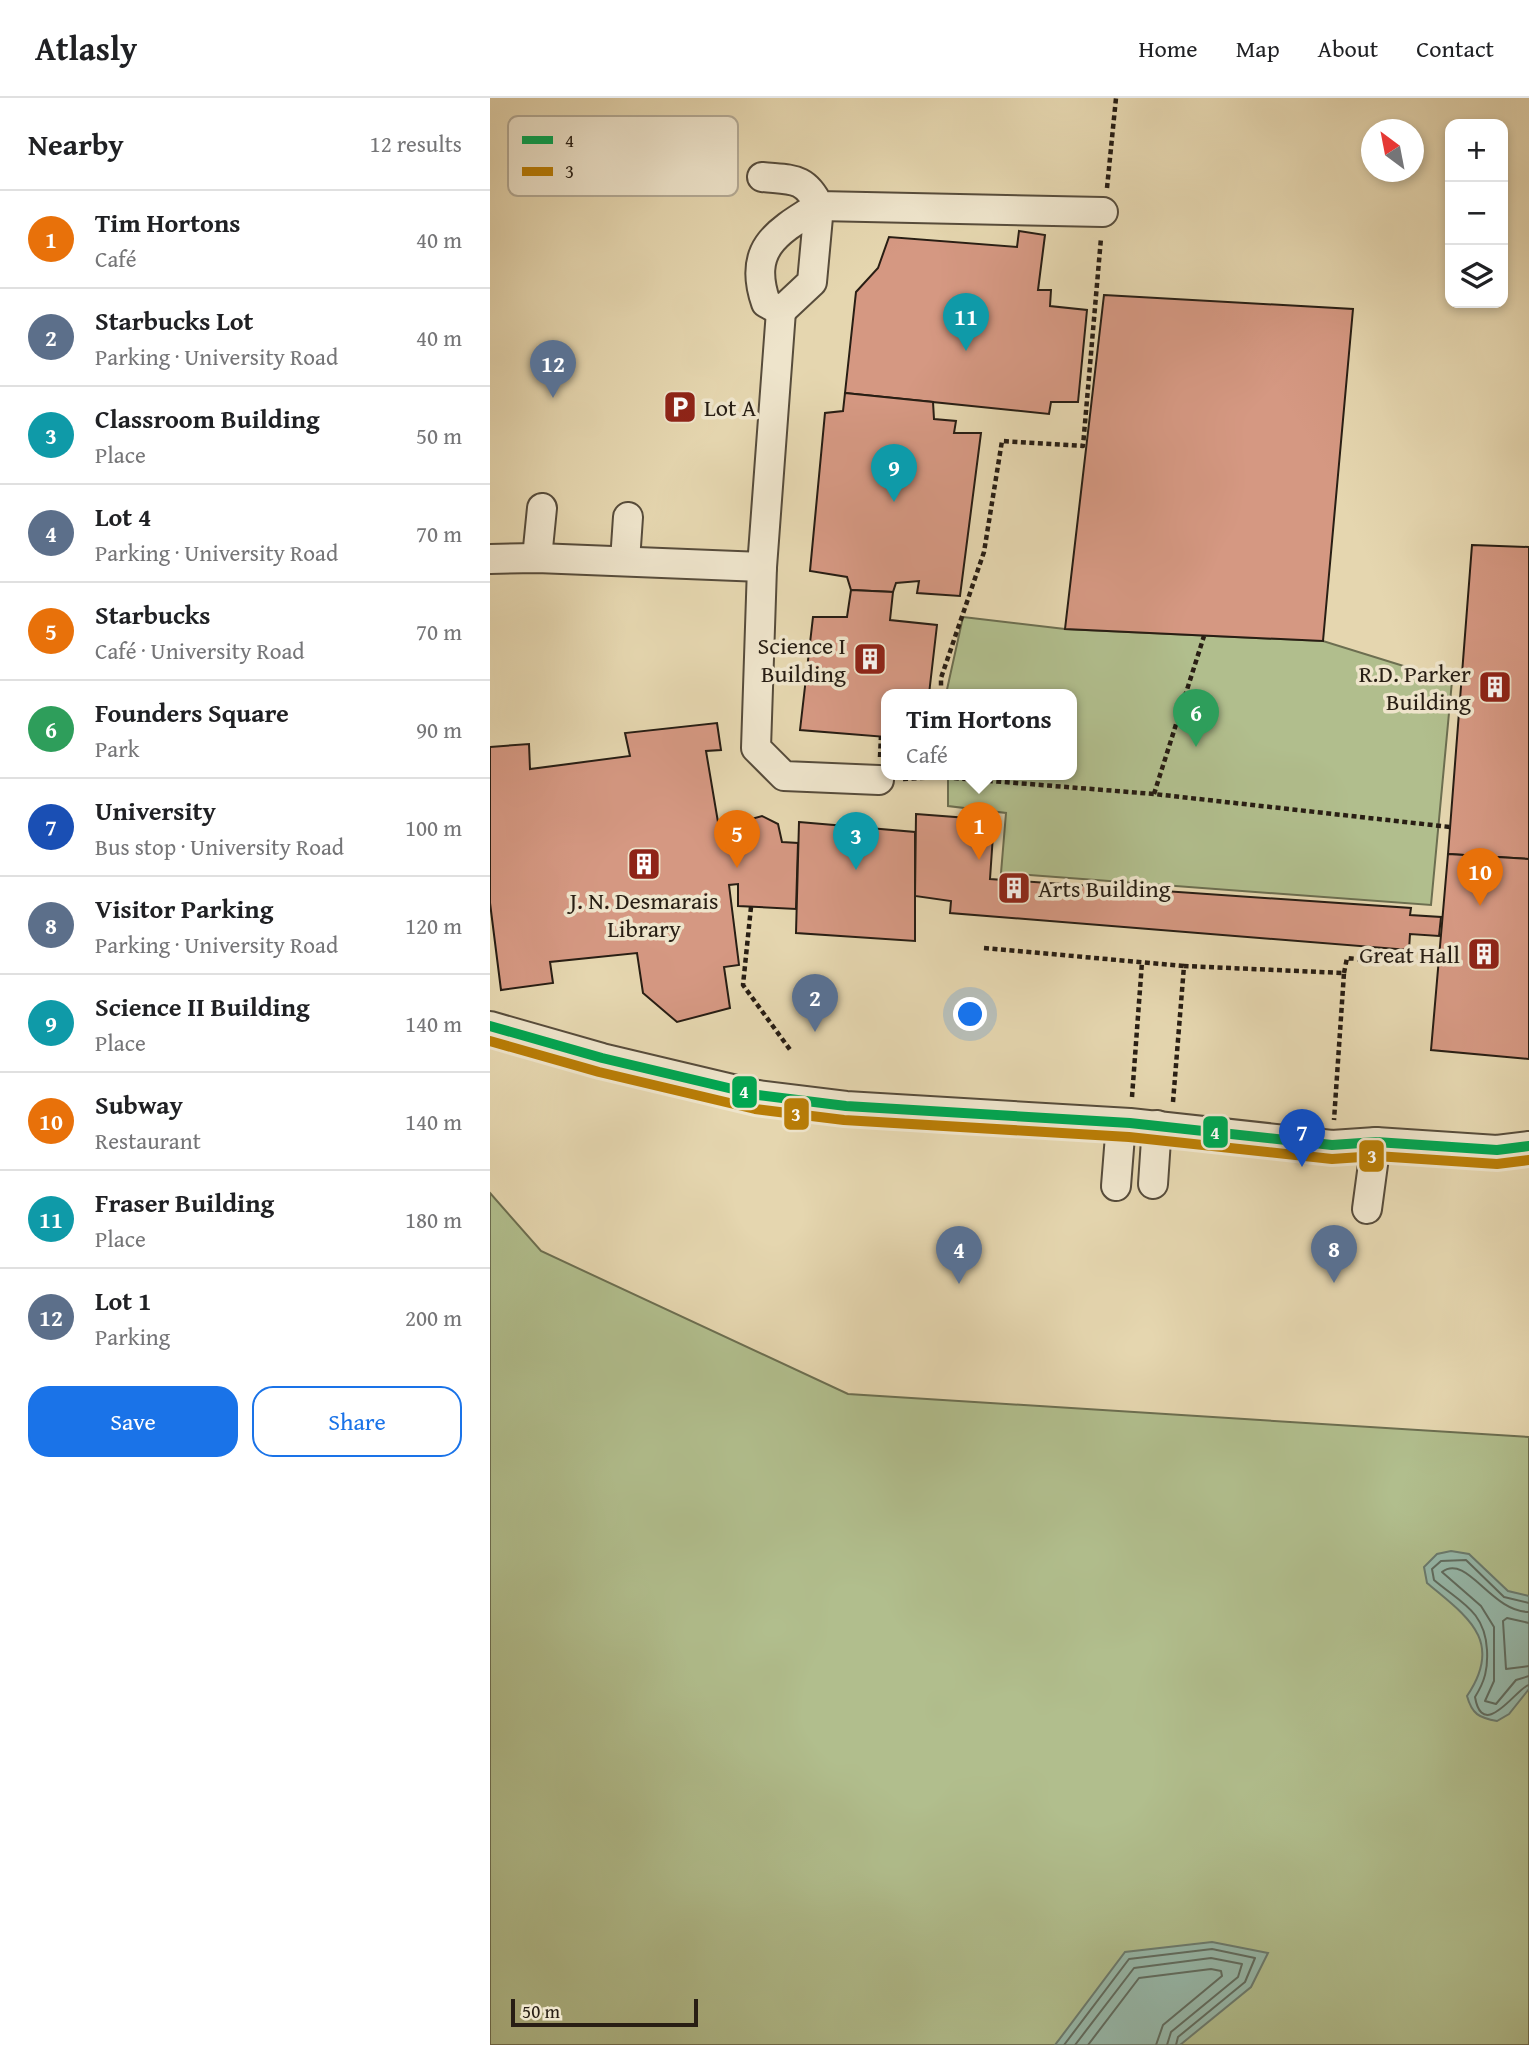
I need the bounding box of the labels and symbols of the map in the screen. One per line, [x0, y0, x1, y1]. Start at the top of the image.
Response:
legend [508, 116, 738, 196]
north arrow [1361, 119, 1424, 182]
text: 4 [565, 126, 574, 154]
text: 3 [565, 157, 574, 185]
pin: 11 [943, 293, 989, 351]
pin: 12 [530, 340, 576, 398]
parking icon: Lot A [661, 388, 699, 426]
place label: Lot A [704, 390, 757, 425]
pin: 9 [871, 444, 917, 502]
place label: Science I Building [758, 628, 846, 691]
building icon: Science I Building [851, 640, 889, 678]
place label: R.D. Parker Building [1359, 656, 1471, 719]
building icon: R.D. Parker Building [1476, 668, 1514, 706]
pin: 6 [1173, 689, 1219, 747]
pin: 1 [956, 802, 1002, 860]
pin: 5 [714, 810, 760, 868]
pin: 3 [833, 812, 879, 870]
building icon: J. N. Desmarais Library [625, 845, 663, 883]
pin: 10 [1457, 848, 1503, 906]
building icon: Arts Building [995, 869, 1033, 907]
place label: Arts Building [1038, 871, 1171, 906]
place label: J. N. Desmarais Library [566, 883, 719, 946]
building icon: Great Hall [1465, 935, 1503, 973]
place label: Great Hall [1359, 937, 1460, 972]
pin: 2 [792, 974, 838, 1032]
your location [953, 997, 987, 1031]
line badge: 4 [731, 1075, 758, 1109]
text: 4 [739, 1077, 749, 1105]
line badge: 3 [783, 1097, 810, 1131]
text: 3 [791, 1100, 801, 1128]
pin: 7 [1279, 1109, 1325, 1167]
line badge: 4 [1202, 1115, 1229, 1149]
text: 4 [1210, 1118, 1220, 1146]
line badge: 3 [1358, 1139, 1385, 1173]
text: 3 [1367, 1142, 1377, 1170]
pin: 8 [1311, 1225, 1357, 1283]
pin: 4 [936, 1226, 982, 1284]
scale bar [511, 1996, 698, 2028]

